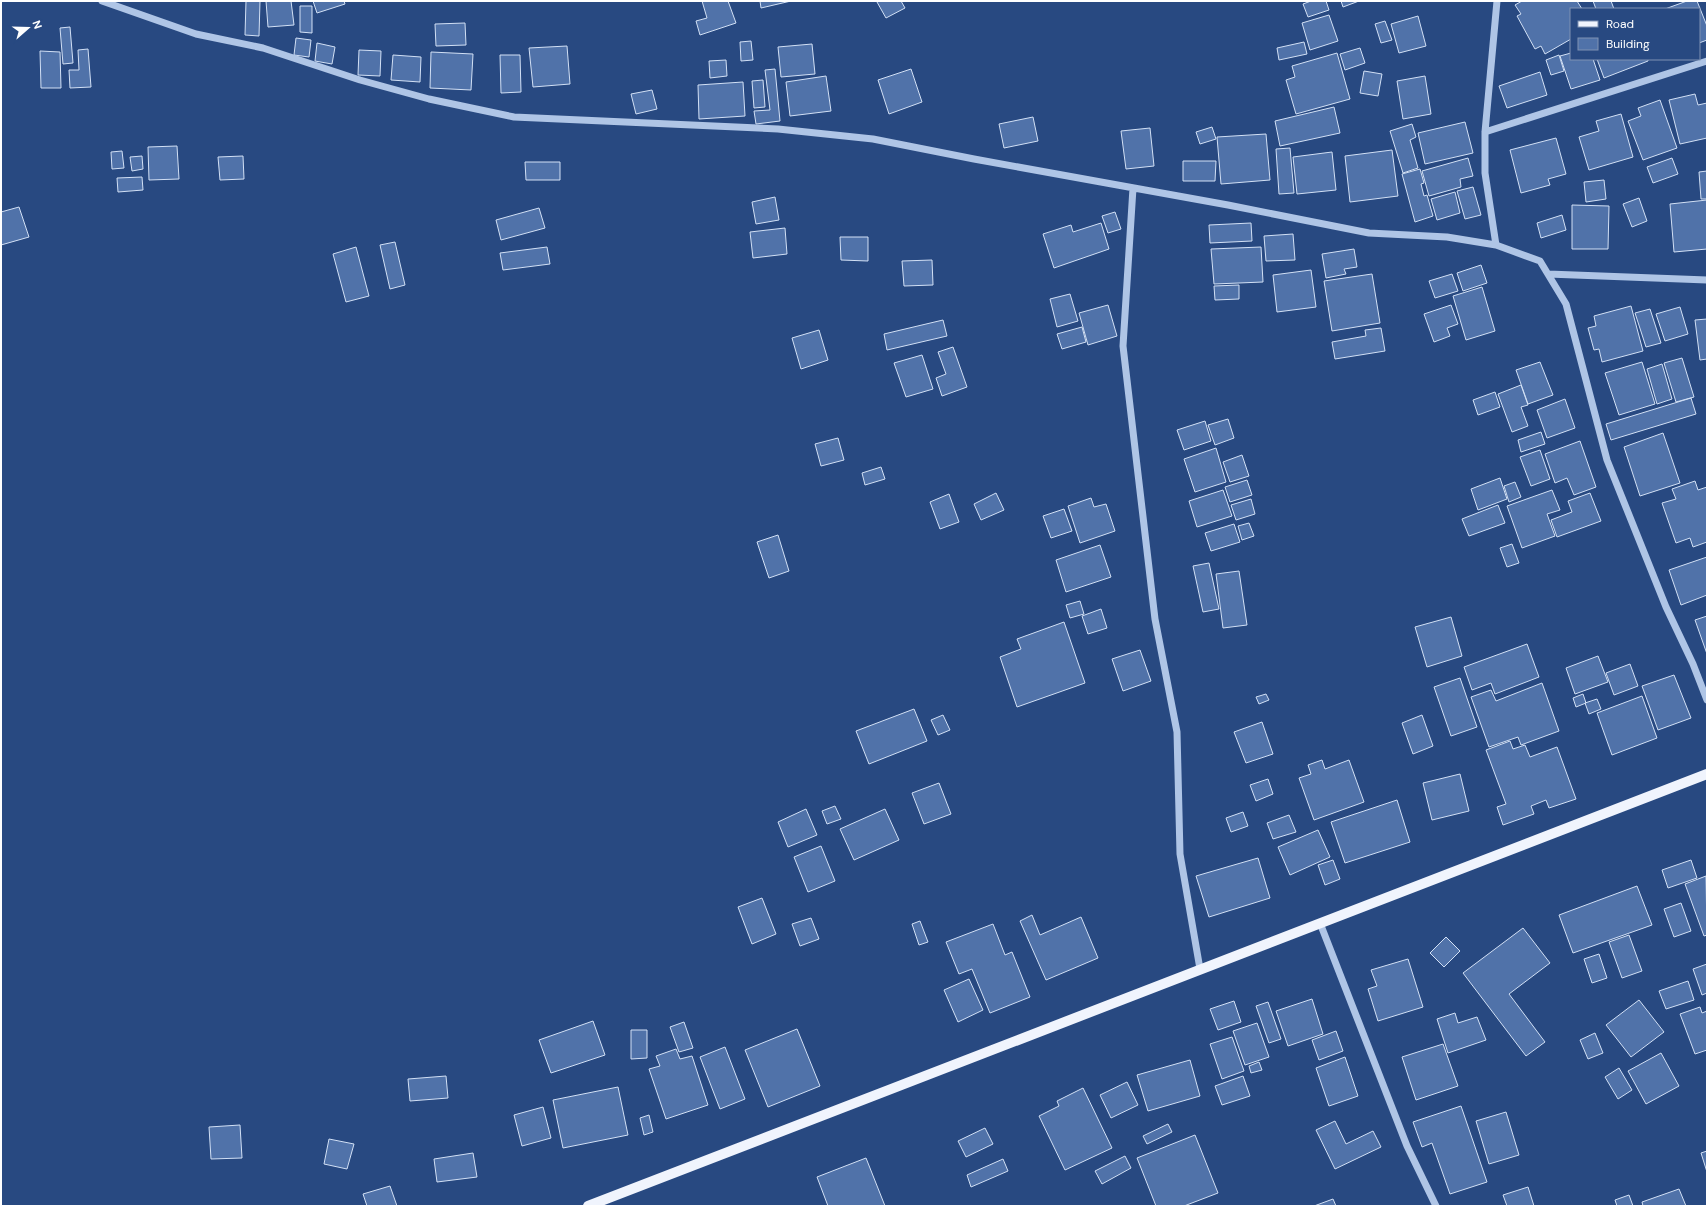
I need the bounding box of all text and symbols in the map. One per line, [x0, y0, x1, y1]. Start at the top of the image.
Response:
north arrow [8, 8, 48, 48]
legend [1570, 8, 1700, 60]
text: Road [1606, 16, 1634, 32]
text: N [29, 18, 45, 31]
text: Building [1606, 36, 1650, 52]

